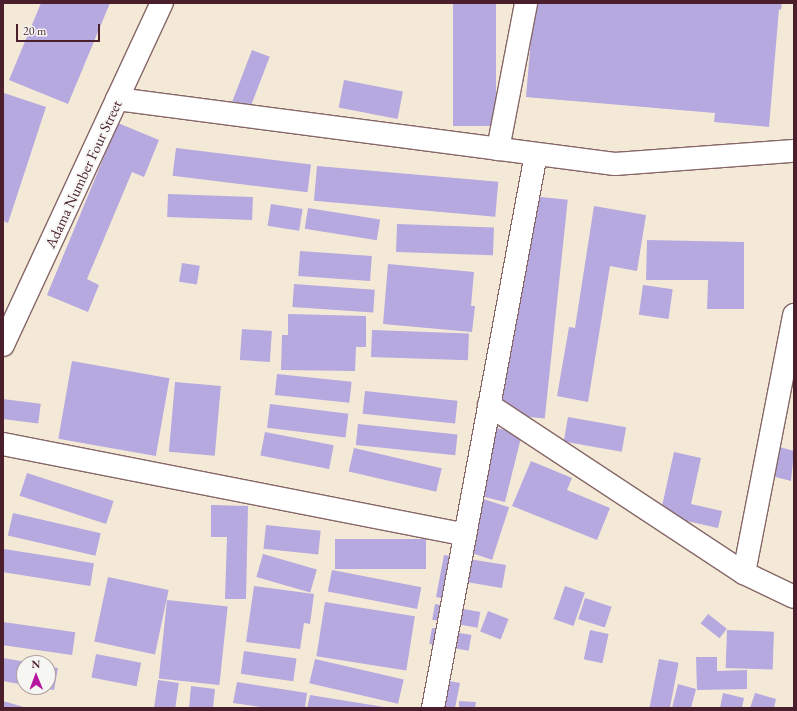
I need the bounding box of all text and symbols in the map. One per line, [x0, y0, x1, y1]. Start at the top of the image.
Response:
scale bar [18, 16, 102, 42]
text: 20 m [23, 23, 46, 39]
street label: Adama Number Four Street [41, 97, 125, 251]
north arrow [16, 655, 56, 695]
text: N [31, 657, 40, 671]

